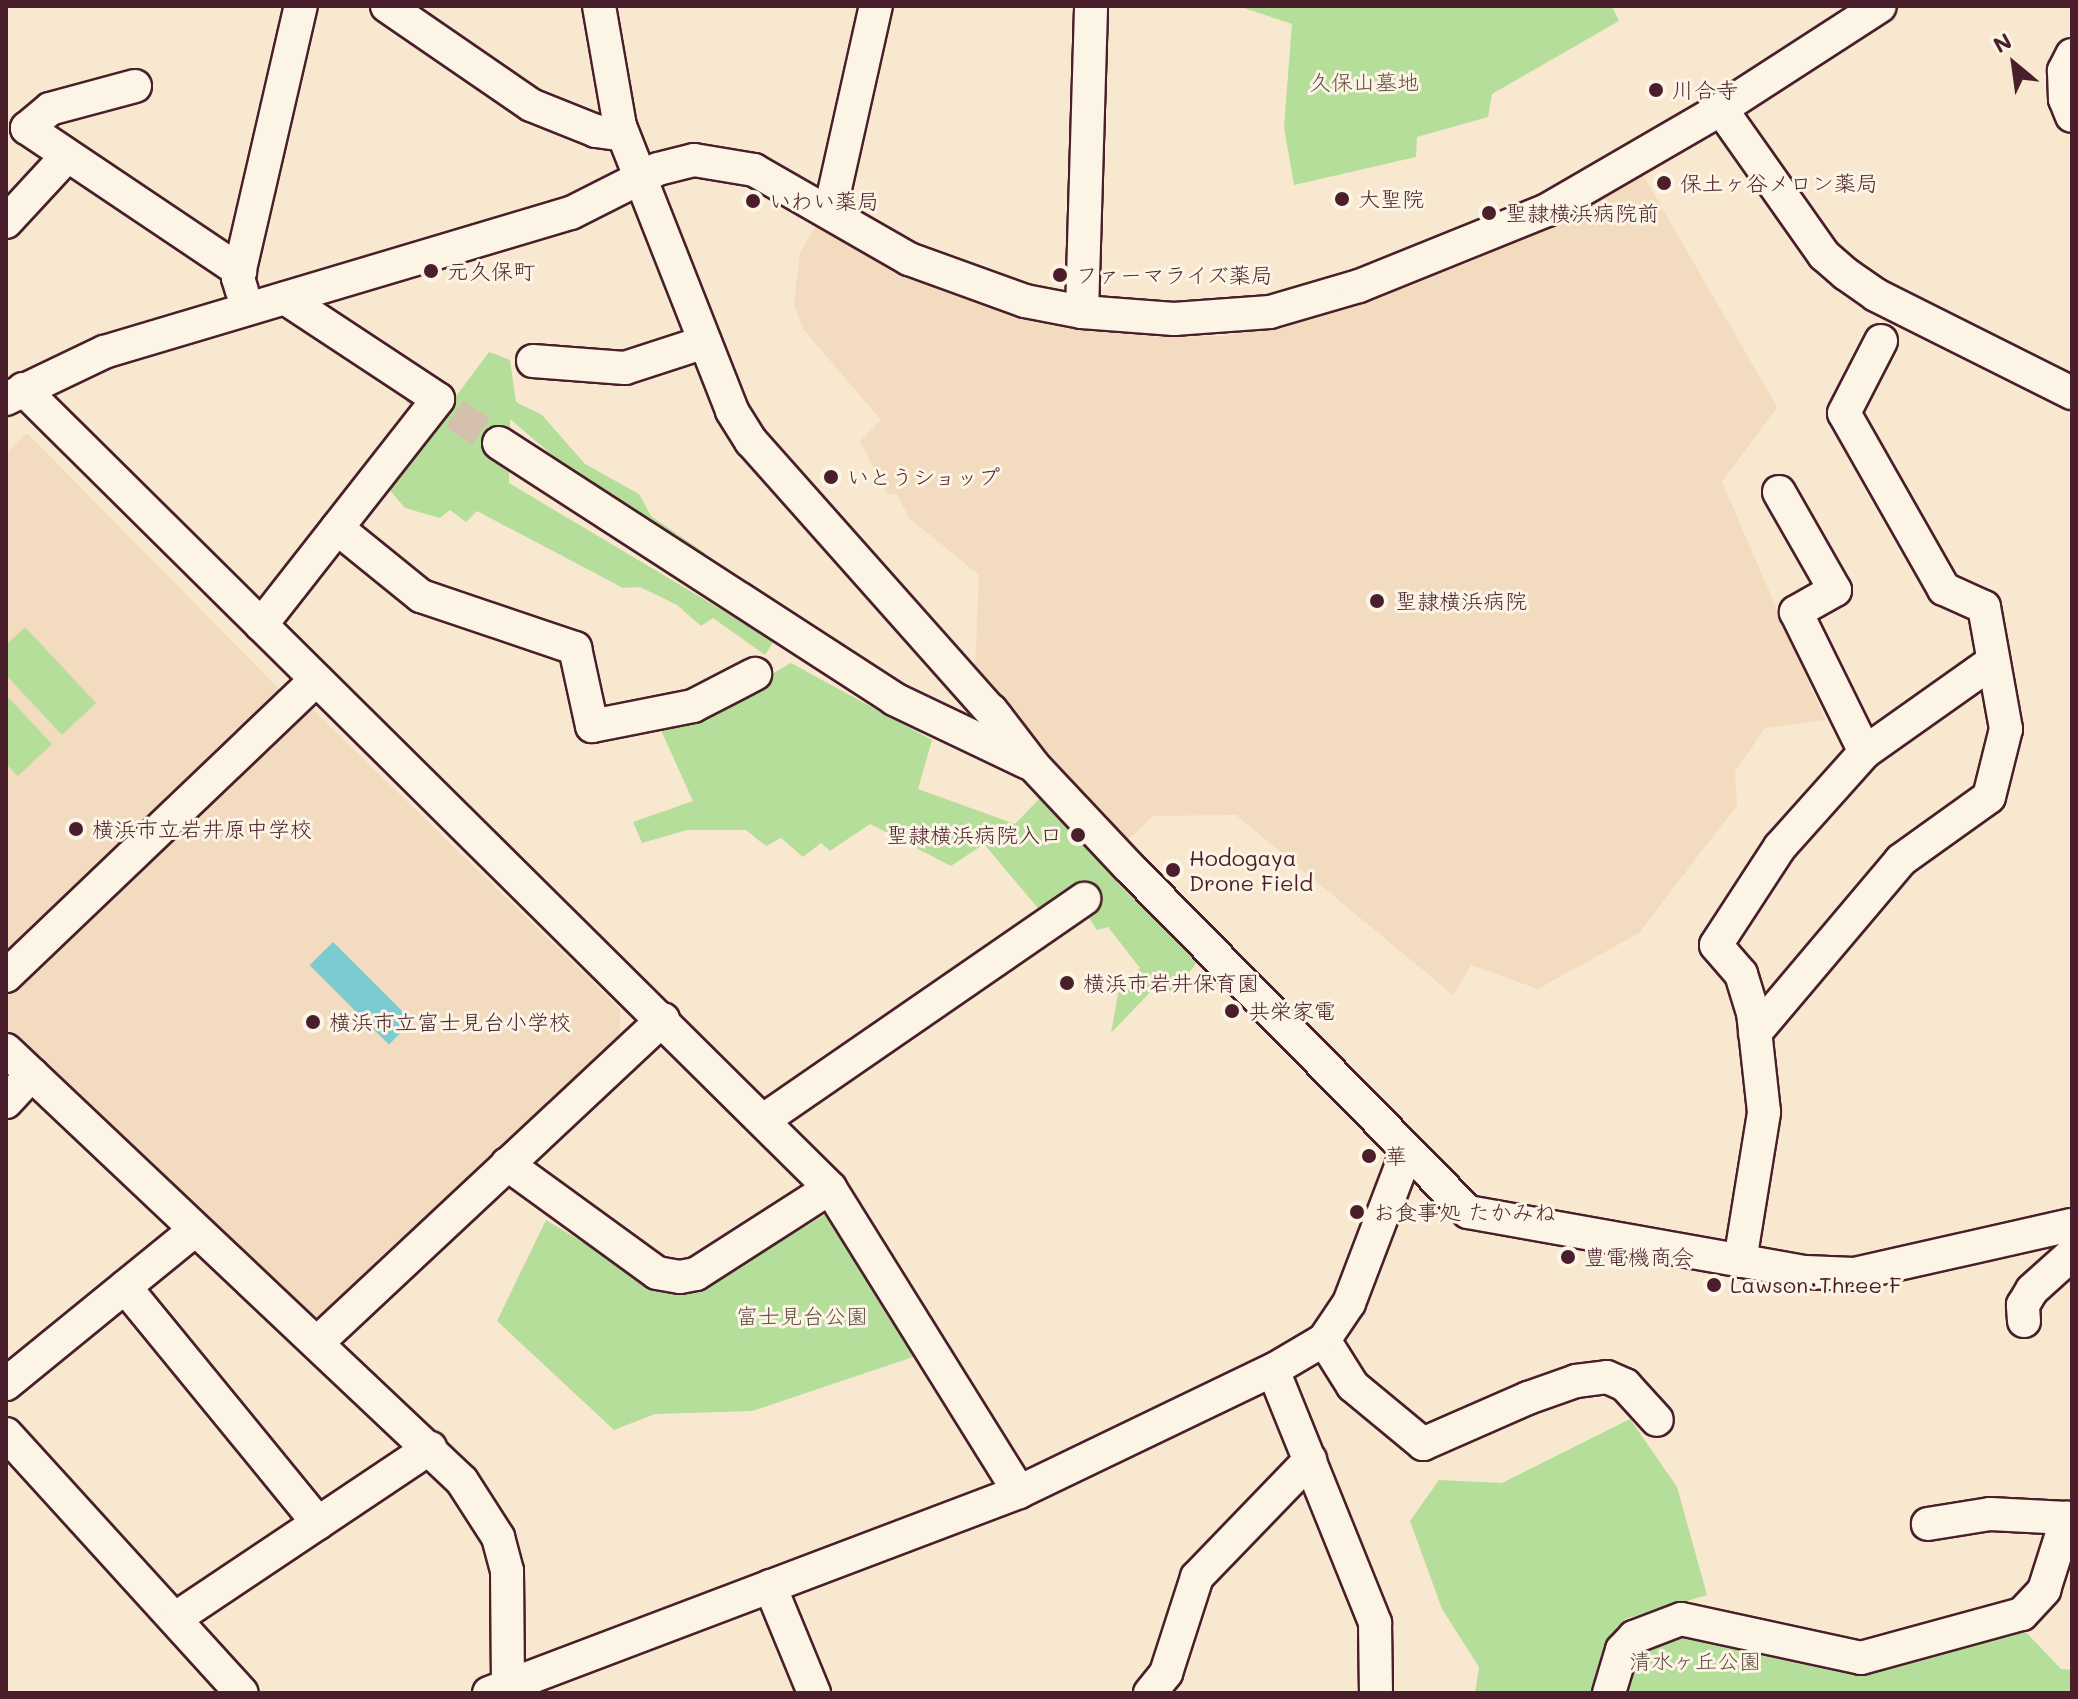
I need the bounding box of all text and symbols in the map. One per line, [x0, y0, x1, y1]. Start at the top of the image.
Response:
north arrow [1974, 24, 2054, 104]
text: N [1988, 26, 2016, 59]
park label: 久保山墓地 [1309, 69, 1419, 95]
place label: 川合寺 [1672, 77, 1738, 103]
marker: 川合寺 [1647, 81, 1665, 99]
place label: 保土ヶ谷メロン薬局 [1680, 170, 1878, 196]
marker: 保土ヶ谷メロン薬局 [1655, 174, 1673, 192]
place label: 大聖院 [1358, 186, 1424, 212]
place label: いわい薬局 [769, 188, 879, 214]
marker: 大聖院 [1333, 190, 1351, 208]
marker: いわい薬局 [744, 192, 762, 210]
place label: 聖隷横浜病院前 [1505, 200, 1659, 226]
marker: 聖隷横浜病院前 [1480, 204, 1498, 222]
place label: 元久保町 [447, 258, 535, 284]
marker: 元久保町 [422, 262, 440, 280]
place label: ファーマライズ薬局 [1076, 262, 1274, 288]
marker: ファーマライズ薬局 [1051, 266, 1069, 284]
place label: いとうショップ [847, 464, 1001, 490]
marker: いとうショップ [822, 468, 840, 486]
place label: 聖隷横浜病院 [1395, 588, 1527, 614]
marker: 聖隷横浜病院 [1366, 590, 1388, 612]
place label: 横浜市立岩井原中学校 [92, 816, 312, 842]
marker: 横浜市立岩井原中学校 [67, 820, 85, 838]
place label: 聖隷横浜病院入口 [886, 822, 1062, 848]
marker: 聖隷横浜病院入口 [1069, 826, 1087, 844]
place label: Hodogaya Drone Field [1189, 844, 1313, 896]
marker: Hodogaya Drone Field [1164, 861, 1182, 879]
place label: 横浜市岩井保育園 [1083, 970, 1259, 996]
marker: 横浜市岩井保育園 [1058, 974, 1076, 992]
place label: 共栄家電 [1248, 998, 1336, 1024]
marker: 共栄家電 [1223, 1002, 1241, 1020]
place label: 横浜市立富士見台小学校 [329, 1009, 571, 1035]
marker: 横浜市立富士見台小学校 [304, 1013, 322, 1031]
place label: 華 [1385, 1143, 1407, 1169]
marker: 華 [1360, 1147, 1378, 1165]
place label: お食事処 たかみね [1373, 1199, 1556, 1225]
marker: お食事処 たかみね [1348, 1203, 1366, 1221]
place label: 豊電機商会 [1584, 1244, 1694, 1270]
marker: 豊電機商会 [1559, 1248, 1577, 1266]
place label: Lawson･Three F [1730, 1272, 1902, 1298]
marker: Lawson･Three F [1705, 1276, 1723, 1294]
park label: 富士見台公園 [736, 1303, 868, 1329]
park label: 清水ヶ丘公園 [1629, 1648, 1761, 1674]

